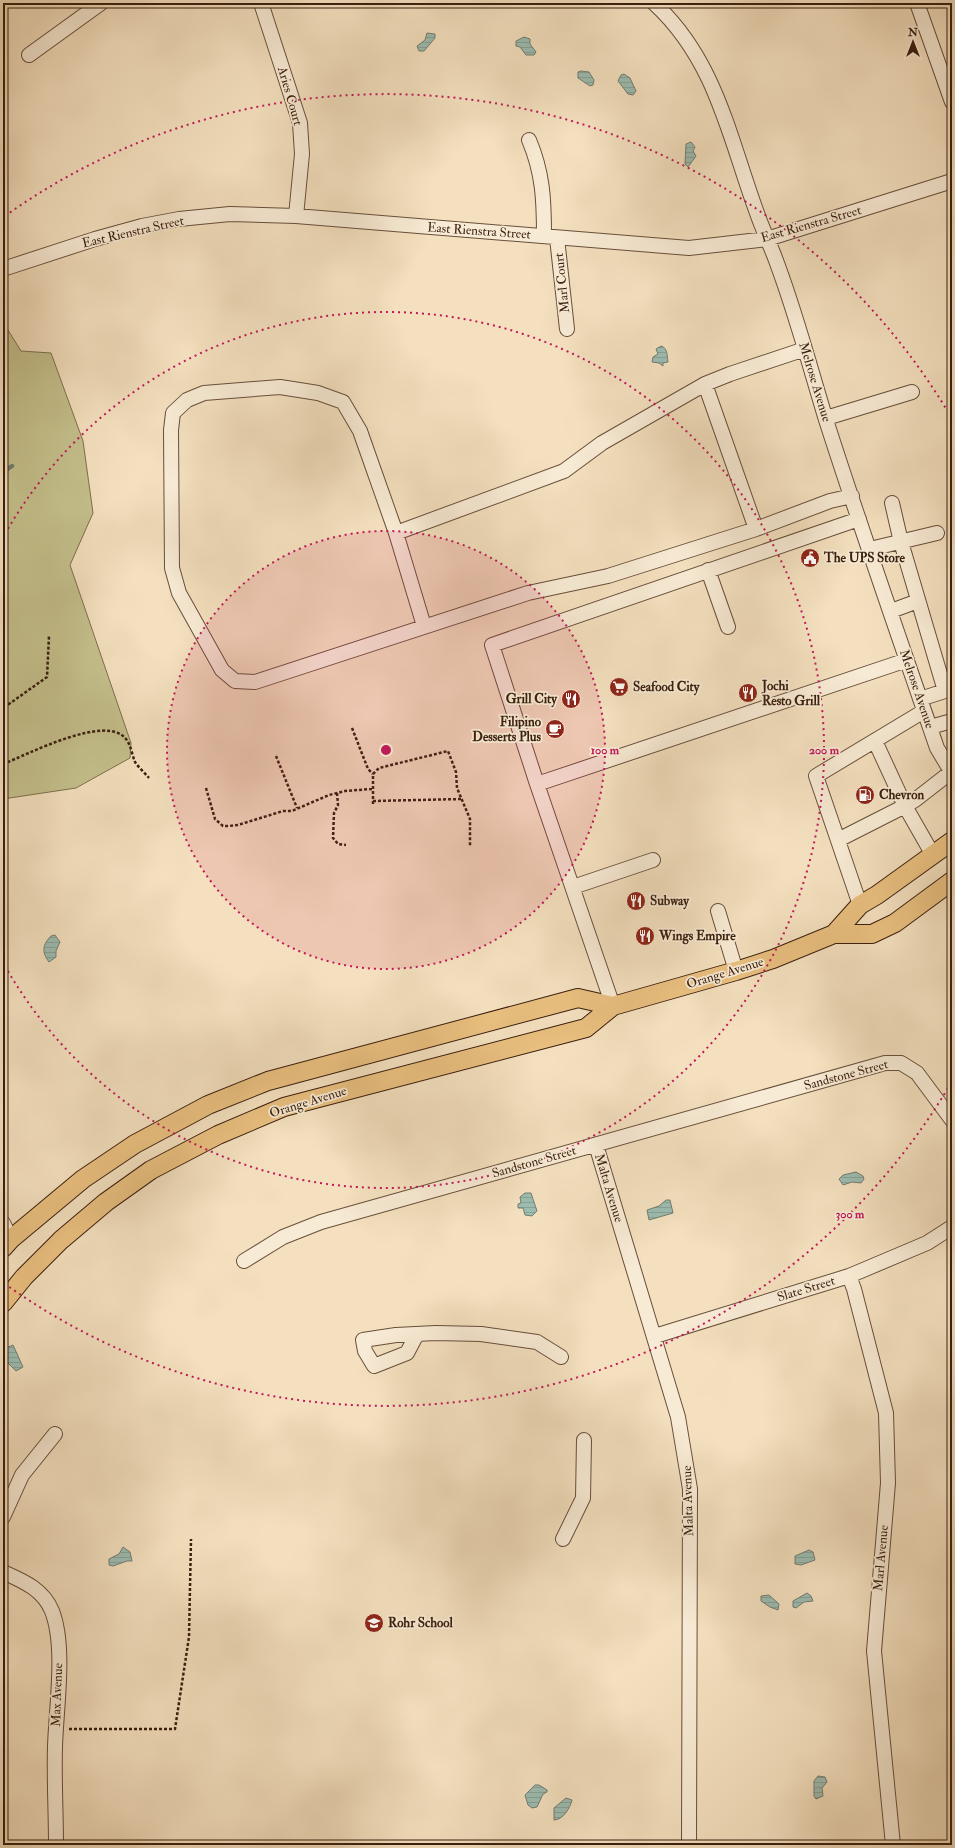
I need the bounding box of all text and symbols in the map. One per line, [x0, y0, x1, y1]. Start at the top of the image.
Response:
north arrow [893, 22, 933, 62]
text: N [907, 26, 919, 39]
street label: Aries Court [274, 64, 306, 127]
street label: East Rienstra Street [759, 202, 863, 246]
street label: East Rienstra Street [81, 213, 185, 251]
street label: East Rienstra Street [427, 219, 531, 243]
street label: Marl Court [551, 252, 573, 314]
street label: Melrose Avenue [795, 340, 835, 424]
public building icon: The UPS Store [799, 547, 821, 569]
place label: The UPS Store [823, 550, 906, 566]
street label: Melrose Avenue [896, 647, 938, 731]
supermarket icon: Seafood City [608, 676, 630, 698]
place label: Jochi Resto Grill [761, 678, 821, 709]
place label: Seafood City [633, 679, 701, 696]
restaurant icon: Jochi Resto Grill [737, 682, 759, 704]
restaurant icon: Grill City [560, 688, 582, 710]
place label: Grill City [506, 691, 558, 708]
place label: Filipino Desserts Plus [472, 714, 542, 745]
cafe icon: Filipino Desserts Plus [544, 718, 566, 740]
centre of rings [379, 743, 393, 757]
text: 100 m [591, 743, 620, 758]
text: 200 m [809, 743, 840, 758]
fuel station icon: Chevron [854, 784, 876, 806]
place label: Chevron [879, 787, 924, 803]
restaurant icon: Subway [625, 890, 647, 912]
place label: Subway [650, 893, 690, 910]
restaurant icon: Wings Empire [634, 925, 656, 947]
place label: Wings Empire [658, 928, 736, 945]
street label: Orange Avenue [685, 954, 766, 992]
street label: Sandstone Street [802, 1056, 890, 1094]
street label: Orange Avenue [268, 1083, 349, 1121]
street label: Sandstone Street [490, 1142, 578, 1182]
street label: Malta Avenue [591, 1152, 627, 1225]
text: 300 m [836, 1207, 865, 1222]
street label: Slate Street [775, 1273, 837, 1305]
street label: Malta Avenue [679, 1465, 697, 1537]
street label: Marl Avenue [870, 1524, 892, 1592]
school or university icon: Rohr School [363, 1612, 385, 1634]
place label: Rohr School [388, 1615, 454, 1631]
street label: Max Avenue [48, 1662, 66, 1727]

